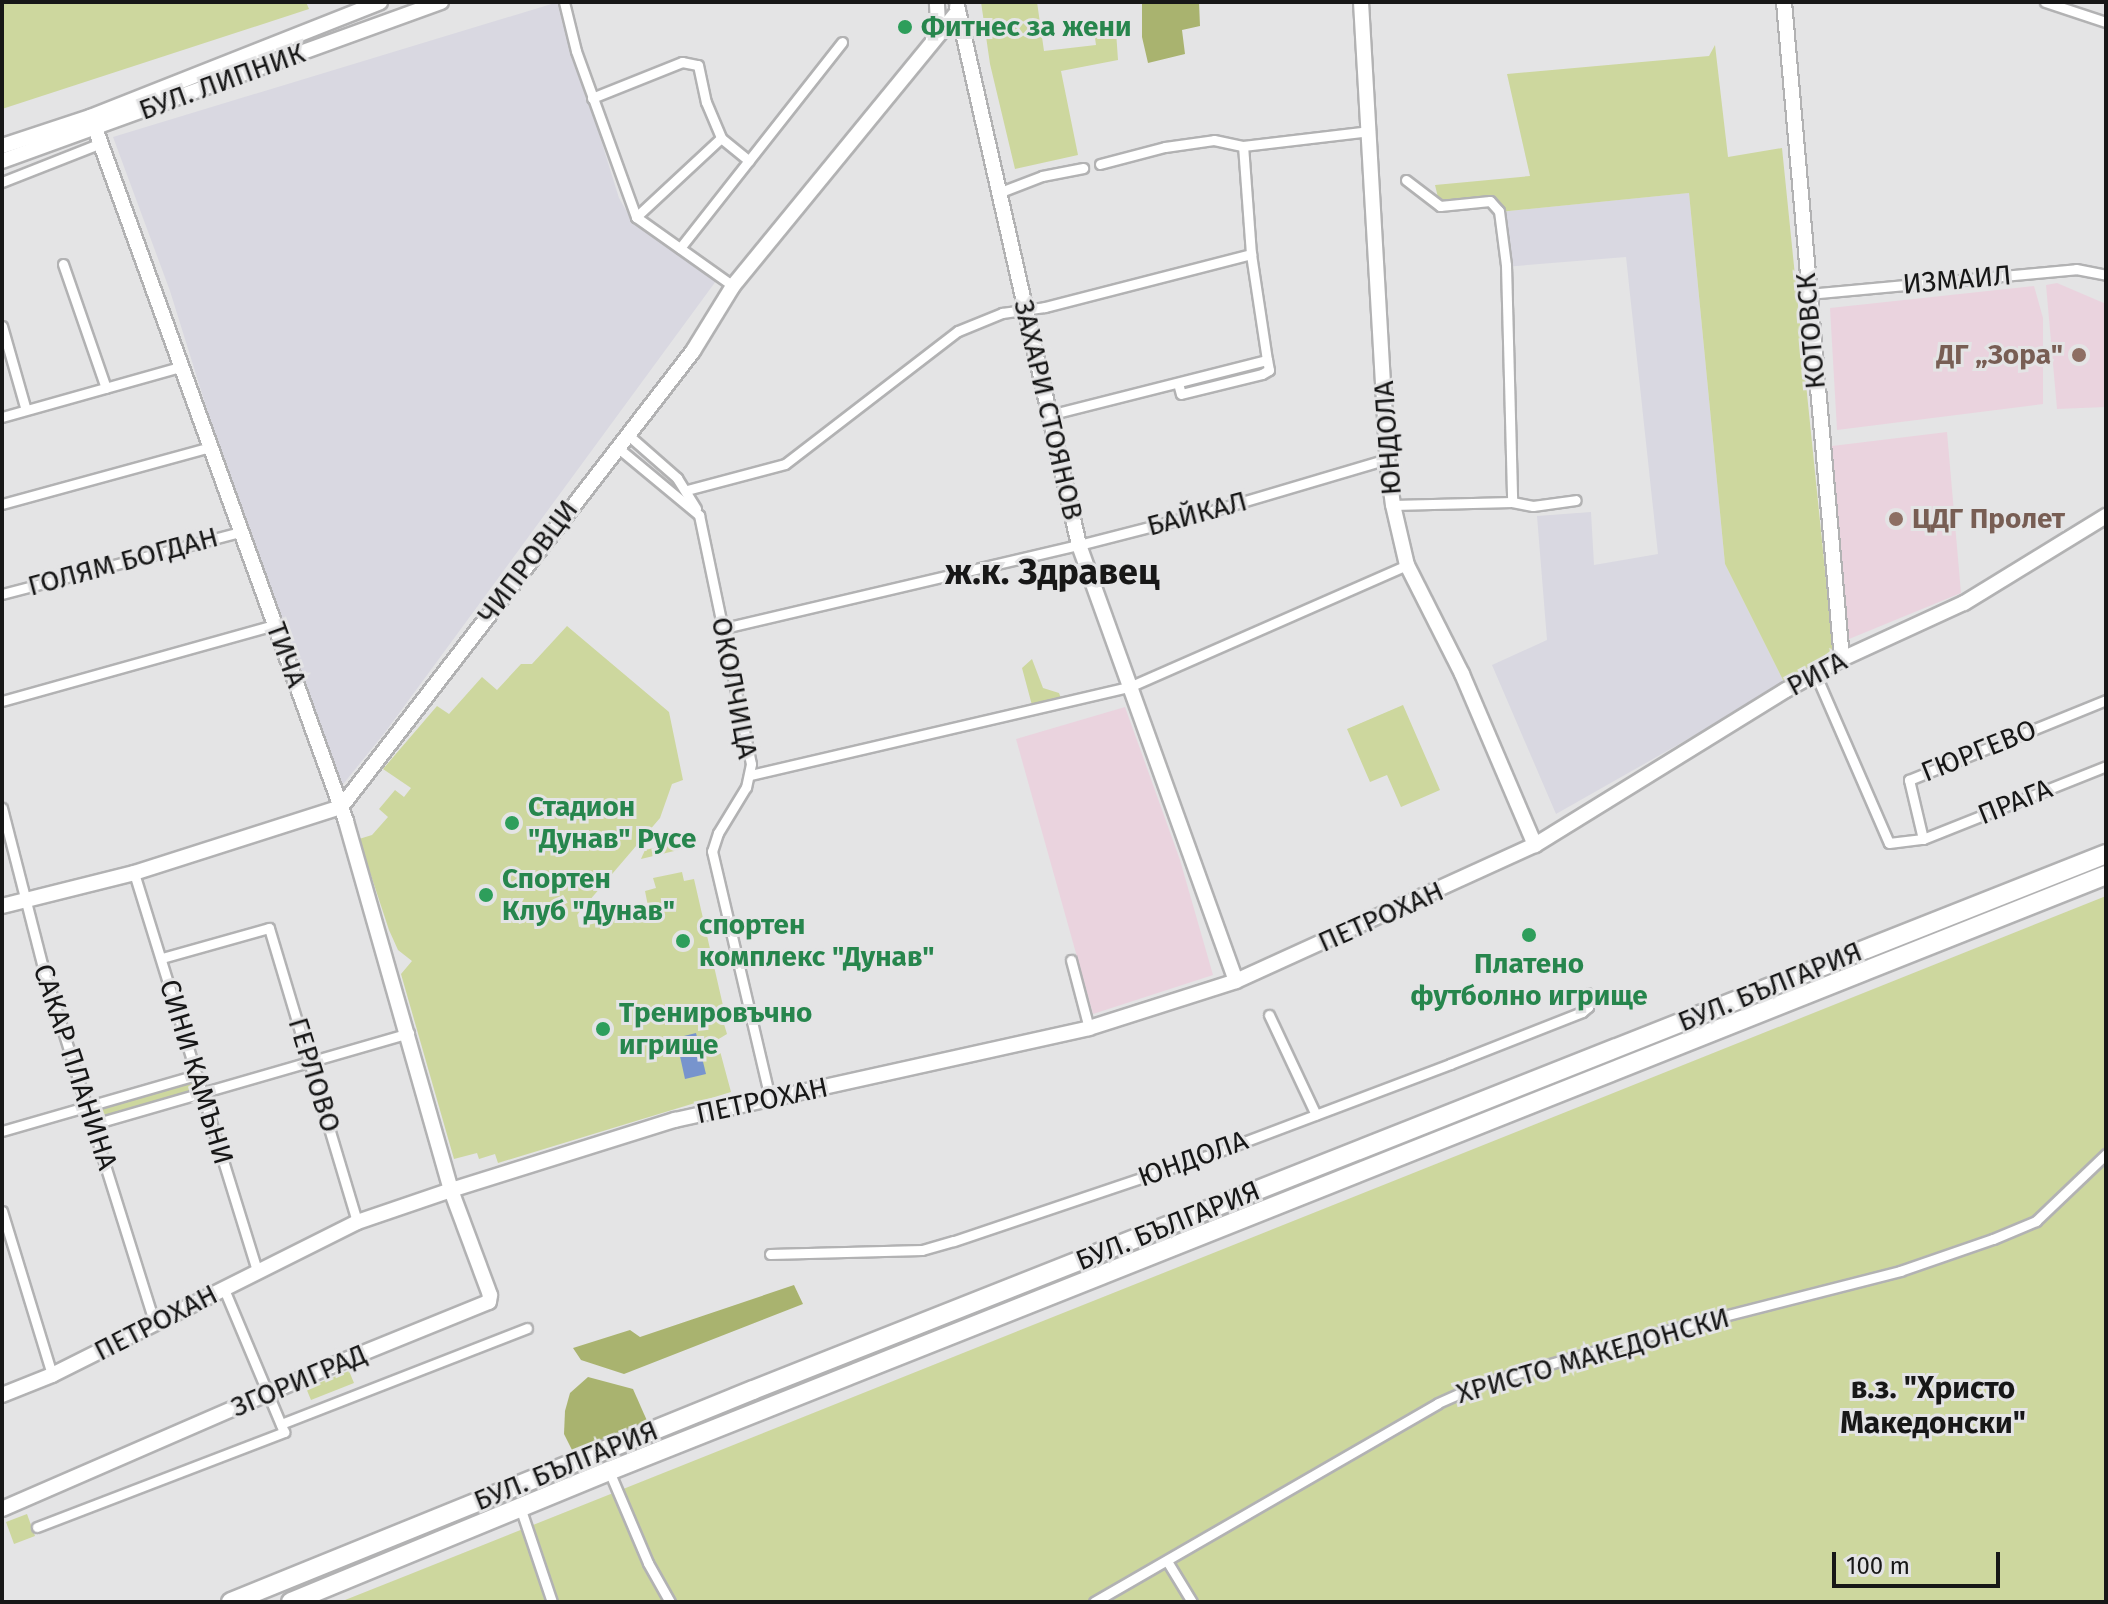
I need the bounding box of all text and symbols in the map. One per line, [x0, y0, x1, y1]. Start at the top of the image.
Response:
place label: Фитнес за жени [921, 10, 1131, 44]
marker: Фитнес за жени [896, 18, 914, 36]
street label: БУЛ. ЛИПНИК [135, 36, 309, 128]
street label: ИЗМАИЛ [1901, 259, 2013, 301]
street label: КОТОВСК [1789, 271, 1833, 391]
street label: ЗАХАРИ СТОЯНОВ [1006, 297, 1090, 523]
place label: ДГ „Зора" [1937, 338, 2063, 372]
marker: ДГ „Зора" [2070, 346, 2088, 364]
street label: ЮНДОЛА [1367, 380, 1409, 496]
street label: БАЙКАЛ [1143, 485, 1251, 543]
street label: ЧИПРОВЦИ [471, 494, 585, 630]
place label: ЦДГ Пролет [1912, 502, 2065, 536]
marker: ЦДГ Пролет [1887, 510, 1905, 528]
street label: ГОЛЯМ БОГДАН [24, 520, 222, 604]
district label: ж.к. Здравец [945, 551, 1159, 595]
street label: ОКОЛЧИЦА [704, 614, 764, 762]
street label: ТИЧА [259, 618, 313, 692]
street label: РИГА [1781, 644, 1853, 704]
street label: ГЮРГЕВО [1916, 713, 2042, 789]
street label: ПРАГА [1973, 772, 2057, 832]
place label: Стадион "Дунав" Русе [528, 790, 696, 856]
marker: Стадион "Дунав" Русе [503, 814, 521, 832]
place label: Спортен Клуб "Дунав" [502, 862, 675, 928]
street label: ПЕТРОХАН [1313, 874, 1449, 960]
marker: Спортен Клуб "Дунав" [477, 886, 495, 904]
place label: спортен комплекс "Дунав" [699, 908, 934, 974]
marker: Платено футболно игрище [1520, 926, 1538, 944]
marker: спортен комплекс "Дунав" [674, 932, 692, 950]
street label: БУЛ. БЪЛГАРИЯ [1673, 935, 1867, 1039]
place label: Платено футболно игрище [1410, 947, 1648, 1013]
street label: САКАР ПЛАНИНА [26, 960, 124, 1174]
street label: СИНИ КАМЪНИ [152, 975, 240, 1169]
place label: Тренировъчно игрище [619, 996, 812, 1062]
street label: ГЕРЛОВО [281, 1014, 347, 1136]
marker: Тренировъчно игрище [594, 1020, 612, 1038]
street label: ПЕТРОХАН [693, 1071, 831, 1131]
street label: ЮНДОЛА [1133, 1124, 1253, 1194]
street label: БУЛ. БЪЛГАРИЯ [1071, 1174, 1265, 1278]
street label: ПЕТРОХАН [89, 1278, 223, 1368]
street label: ХРИСТО МАКЕДОНСКИ [1453, 1301, 1733, 1411]
street label: ЗГОРИГРАД [226, 1337, 372, 1425]
district label: в.з. "Христо Македонски" [1840, 1370, 2026, 1440]
street label: БУЛ. БЪЛГАРИЯ [469, 1414, 663, 1518]
scale bar [1836, 1536, 2004, 1586]
text: 100 m [1846, 1552, 1910, 1580]

